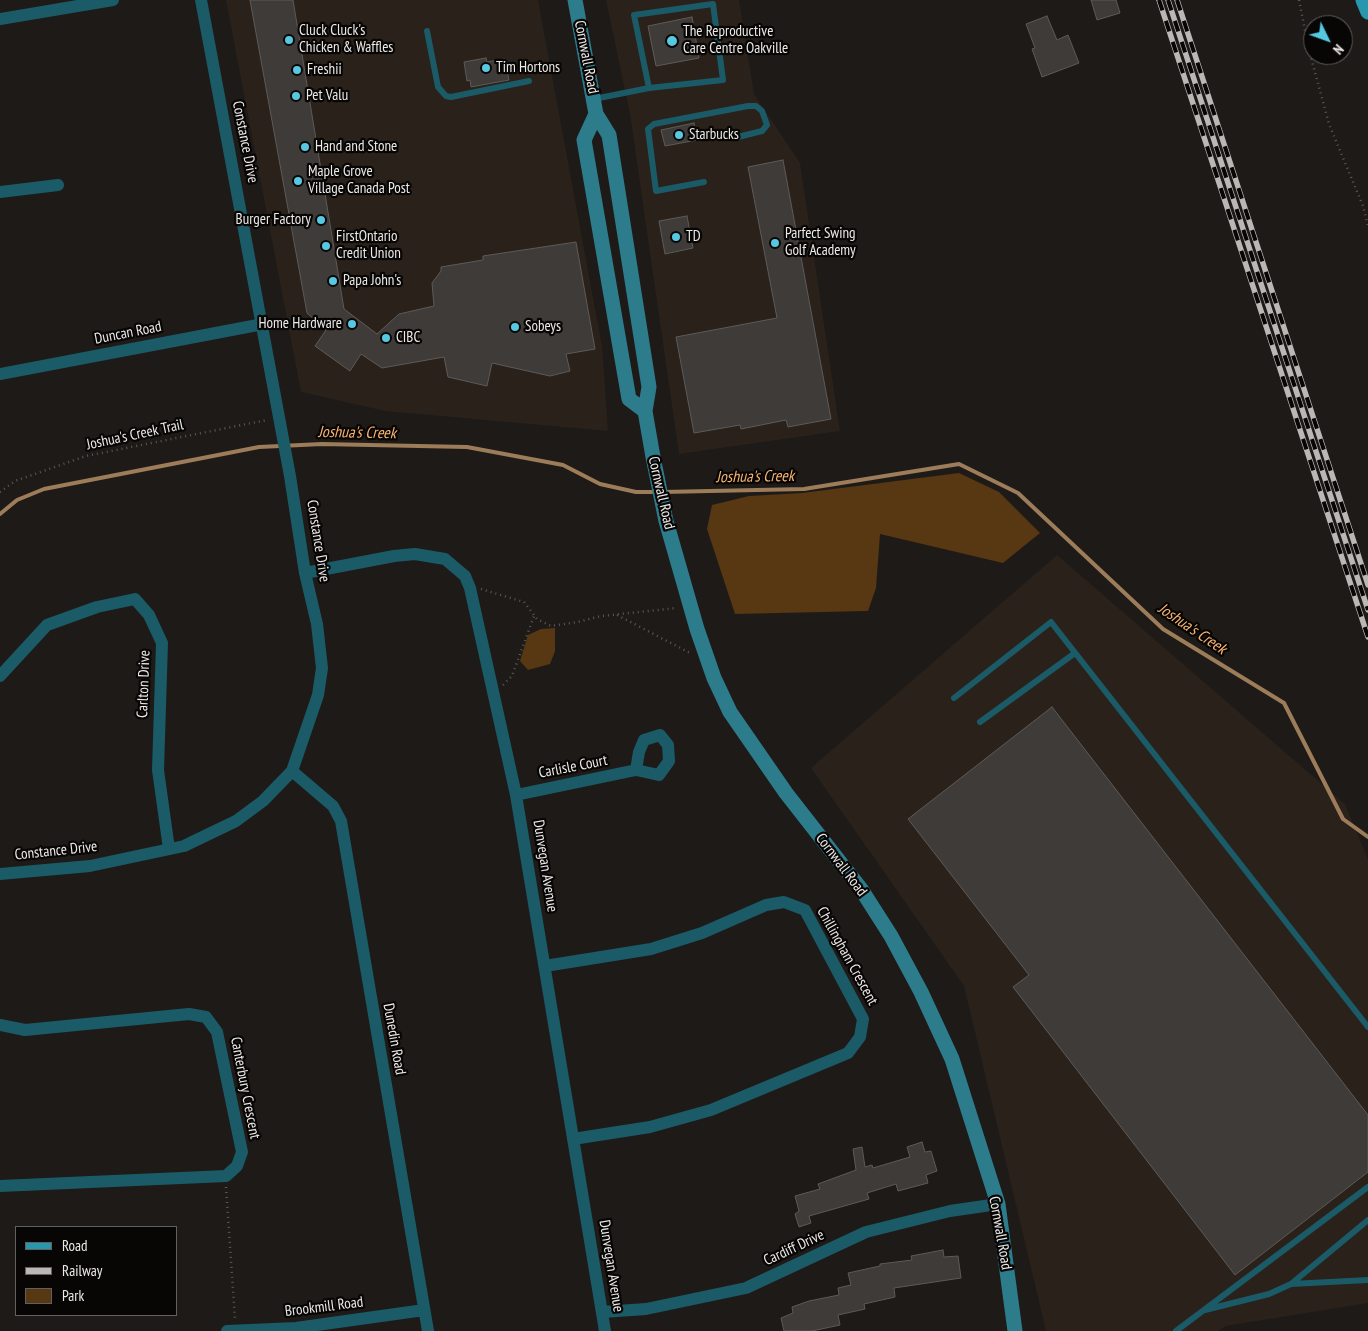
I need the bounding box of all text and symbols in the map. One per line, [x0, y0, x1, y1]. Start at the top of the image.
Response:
north arrow [1303, 15, 1353, 65]
street label: Cornwall Road [570, 19, 602, 95]
place label: Cluck Cluck's Chicken & Waffles [299, 22, 393, 57]
place label: The Reproductive Care Centre Oakville [683, 23, 788, 58]
marker: Cluck Cluck's Chicken & Waffles [283, 34, 295, 46]
marker: The Reproductive Care Centre Oakville [665, 34, 679, 48]
text: N [1329, 41, 1348, 58]
place label: Tim Hortons [496, 59, 560, 77]
place label: Freshii [307, 61, 342, 79]
marker: Tim Hortons [480, 62, 492, 74]
marker: Freshii [291, 64, 303, 76]
place label: Pet Valu [306, 87, 348, 105]
marker: Pet Valu [290, 90, 302, 102]
street label: Constance Drive [228, 100, 262, 184]
place label: Starbucks [689, 126, 739, 144]
marker: Starbucks [673, 129, 685, 141]
place label: Hand and Stone [315, 138, 397, 156]
marker: Hand and Stone [299, 141, 311, 153]
place label: Maple Grove Village Canada Post [308, 163, 410, 198]
marker: Maple Grove Village Canada Post [292, 175, 304, 187]
place label: Burger Factory [236, 211, 311, 229]
marker: Burger Factory [315, 214, 327, 226]
place label: Parfect Swing Golf Academy [785, 225, 856, 260]
place label: FirstOntario Credit Union [336, 228, 401, 263]
place label: TD [686, 228, 701, 246]
marker: TD [670, 231, 682, 243]
marker: Parfect Swing Golf Academy [769, 237, 781, 249]
marker: FirstOntario Credit Union [320, 240, 332, 252]
place label: Papa John's [343, 272, 401, 290]
marker: Papa John's [327, 275, 339, 287]
place label: Home Hardware [259, 315, 342, 333]
street label: Duncan Road [93, 318, 163, 348]
marker: Home Hardware [346, 318, 358, 330]
place label: Sobeys [525, 318, 561, 336]
marker: Sobeys [509, 321, 521, 333]
place label: CIBC [396, 329, 420, 347]
marker: CIBC [380, 332, 392, 344]
street label: Joshua's Creek Trail [85, 416, 185, 454]
water label: Joshua's Creek [318, 423, 396, 443]
street label: Cornwall Road [644, 455, 678, 531]
water label: Joshua's Creek [716, 467, 794, 487]
street label: Constance Drive [303, 499, 333, 583]
water label: Joshua's Creek [1154, 599, 1230, 659]
street label: Carlton Drive [134, 650, 154, 718]
street label: Carlisle Court [537, 752, 609, 782]
street label: Dunvegan Avenue [529, 819, 561, 913]
street label: Cornwall Road [811, 830, 871, 900]
street label: Constance Drive [14, 838, 98, 864]
street label: Chillingham Crescent [813, 904, 881, 1008]
street label: Dunedin Road [379, 1002, 409, 1076]
street label: Canterbury Crescent [226, 1035, 264, 1141]
street label: Cornwall Road [985, 1195, 1015, 1271]
street label: Dunvegan Avenue [595, 1219, 627, 1313]
legend [15, 1226, 178, 1316]
street label: Cardiff Drive [761, 1226, 827, 1270]
text: Road [62, 1236, 88, 1255]
text: Railway [62, 1261, 102, 1280]
text: Park [62, 1286, 84, 1305]
street label: Brookmill Road [284, 1293, 364, 1321]

